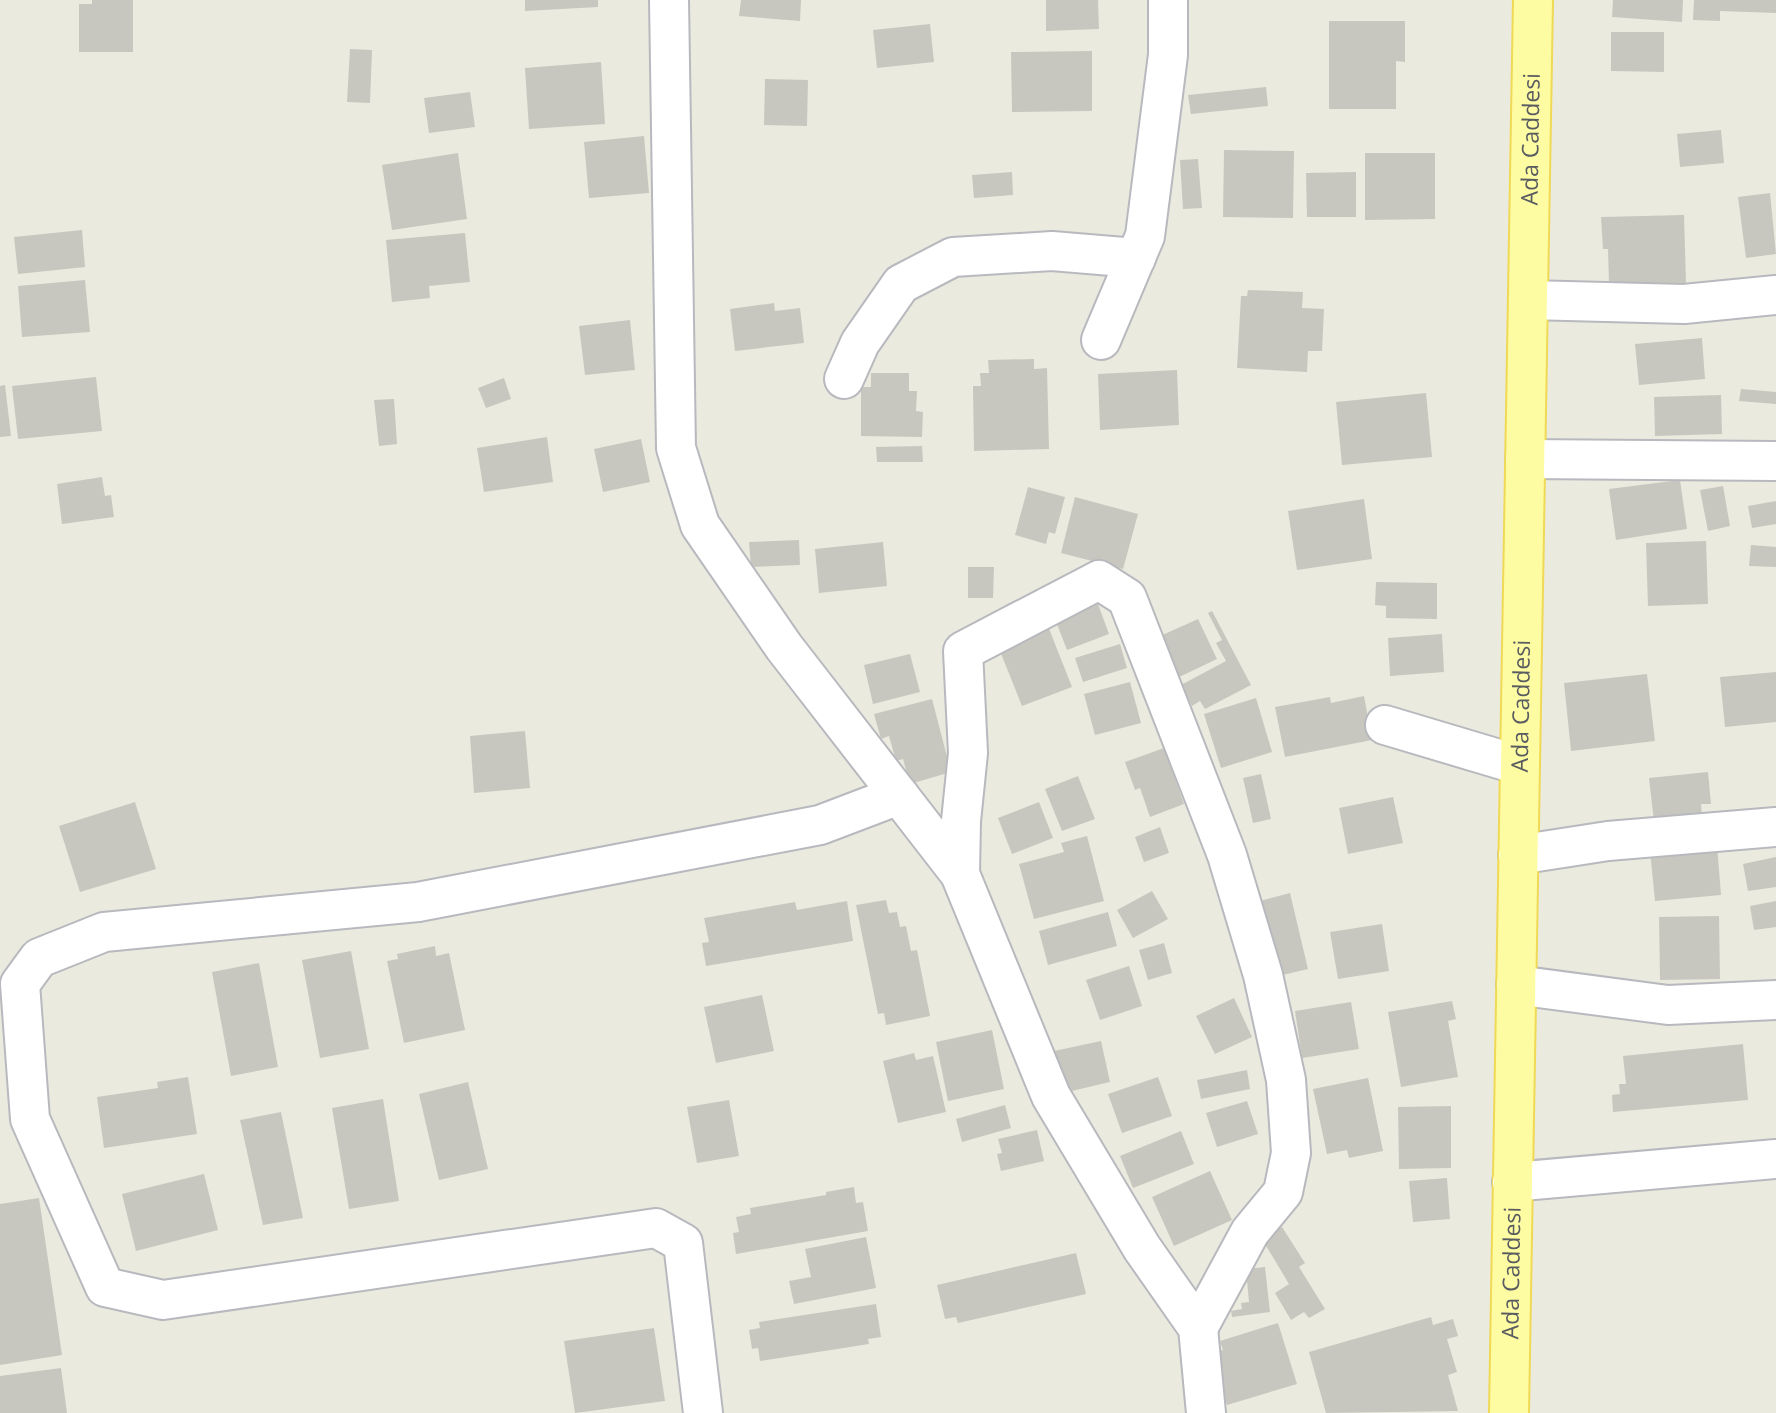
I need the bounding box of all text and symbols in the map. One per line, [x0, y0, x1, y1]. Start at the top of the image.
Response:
street label: Ada Caddesi [1513, 73, 1547, 206]
street label: Ada Caddesi [1503, 640, 1537, 773]
street label: Ada Caddesi [1493, 1206, 1528, 1340]

